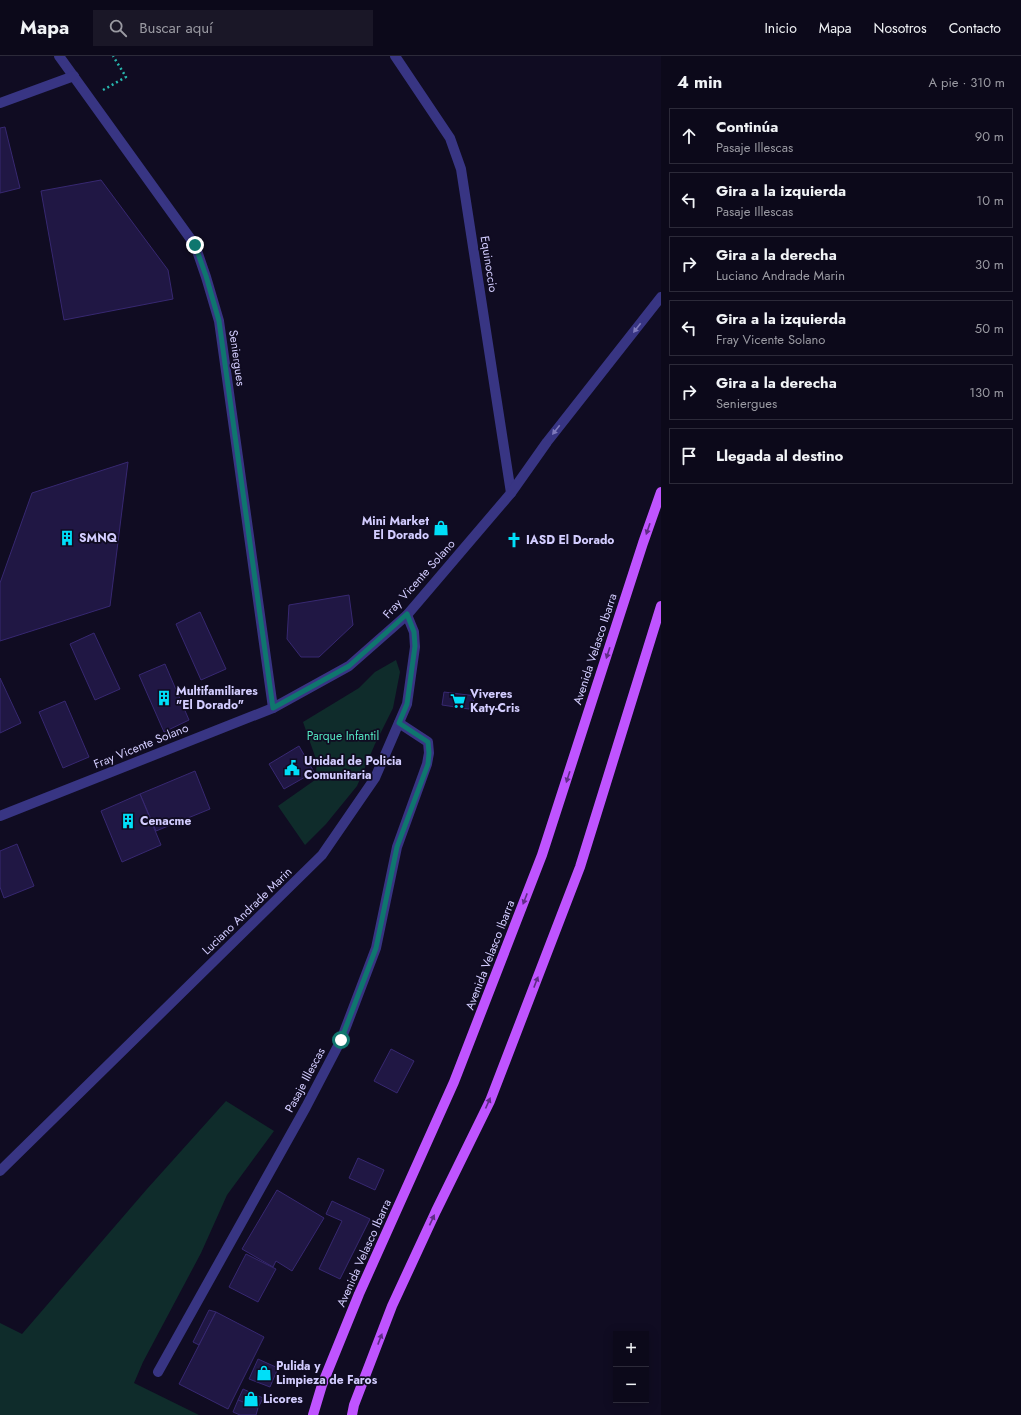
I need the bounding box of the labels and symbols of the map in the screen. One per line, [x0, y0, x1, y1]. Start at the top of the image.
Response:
street label: Equinoccio [476, 235, 502, 294]
route end [186, 236, 204, 254]
one-way arrow [632, 322, 641, 333]
street label: Seniergues [224, 329, 250, 387]
one-way arrow [552, 424, 561, 435]
place label: Mini Market El Dorado [362, 512, 429, 544]
shop icon: Mini Market El Dorado [432, 519, 450, 537]
one-way arrow [645, 524, 651, 536]
building icon: SMNQ [58, 529, 76, 547]
place label: SMNQ [79, 529, 118, 547]
church icon: IASD El Dorado [505, 531, 523, 549]
place label: IASD El Dorado [526, 531, 614, 549]
street label: Fray Vicente Solano [379, 535, 460, 623]
street label: Avenida Velasco Ibarra [568, 591, 622, 707]
one-way arrow [605, 647, 611, 659]
place label: Multifamiliares "El Dorado" [176, 682, 258, 714]
place label: Viveres Katy-Cris [469, 685, 520, 717]
building icon: Multifamiliares "El Dorado" [155, 689, 173, 707]
supermarket icon: Viveres Katy-Cris [449, 692, 467, 710]
street label: Fray Vicente Solano [91, 719, 192, 773]
park label: Parque Infantil [307, 727, 379, 745]
place label: Unidad de Policia Comunitaria [304, 752, 402, 784]
public building icon: Unidad de Policia Comunitaria [283, 759, 301, 777]
one-way arrow [565, 771, 571, 783]
building icon: Cenacme [119, 812, 137, 830]
place label: Cenacme [140, 812, 191, 830]
street label: Luciano Andrade Marin [198, 863, 296, 959]
one-way arrow [522, 894, 528, 906]
street label: Avenida Velasco Ibarra [461, 897, 519, 1012]
one-way arrow [533, 975, 539, 987]
route start [332, 1031, 350, 1049]
street label: Pasaje Illescas [280, 1044, 330, 1116]
one-way arrow [485, 1097, 491, 1109]
street label: Avenida Velasco Ibarra [332, 1196, 396, 1310]
one-way arrow [429, 1214, 435, 1226]
one-way arrow [377, 1333, 383, 1345]
place label: Pulida y Limpieza de Faros [276, 1357, 378, 1389]
shop icon: Pulida y Limpieza de Faros [255, 1364, 273, 1382]
shop icon: Licores [242, 1390, 260, 1408]
place label: Licores [263, 1390, 303, 1408]

